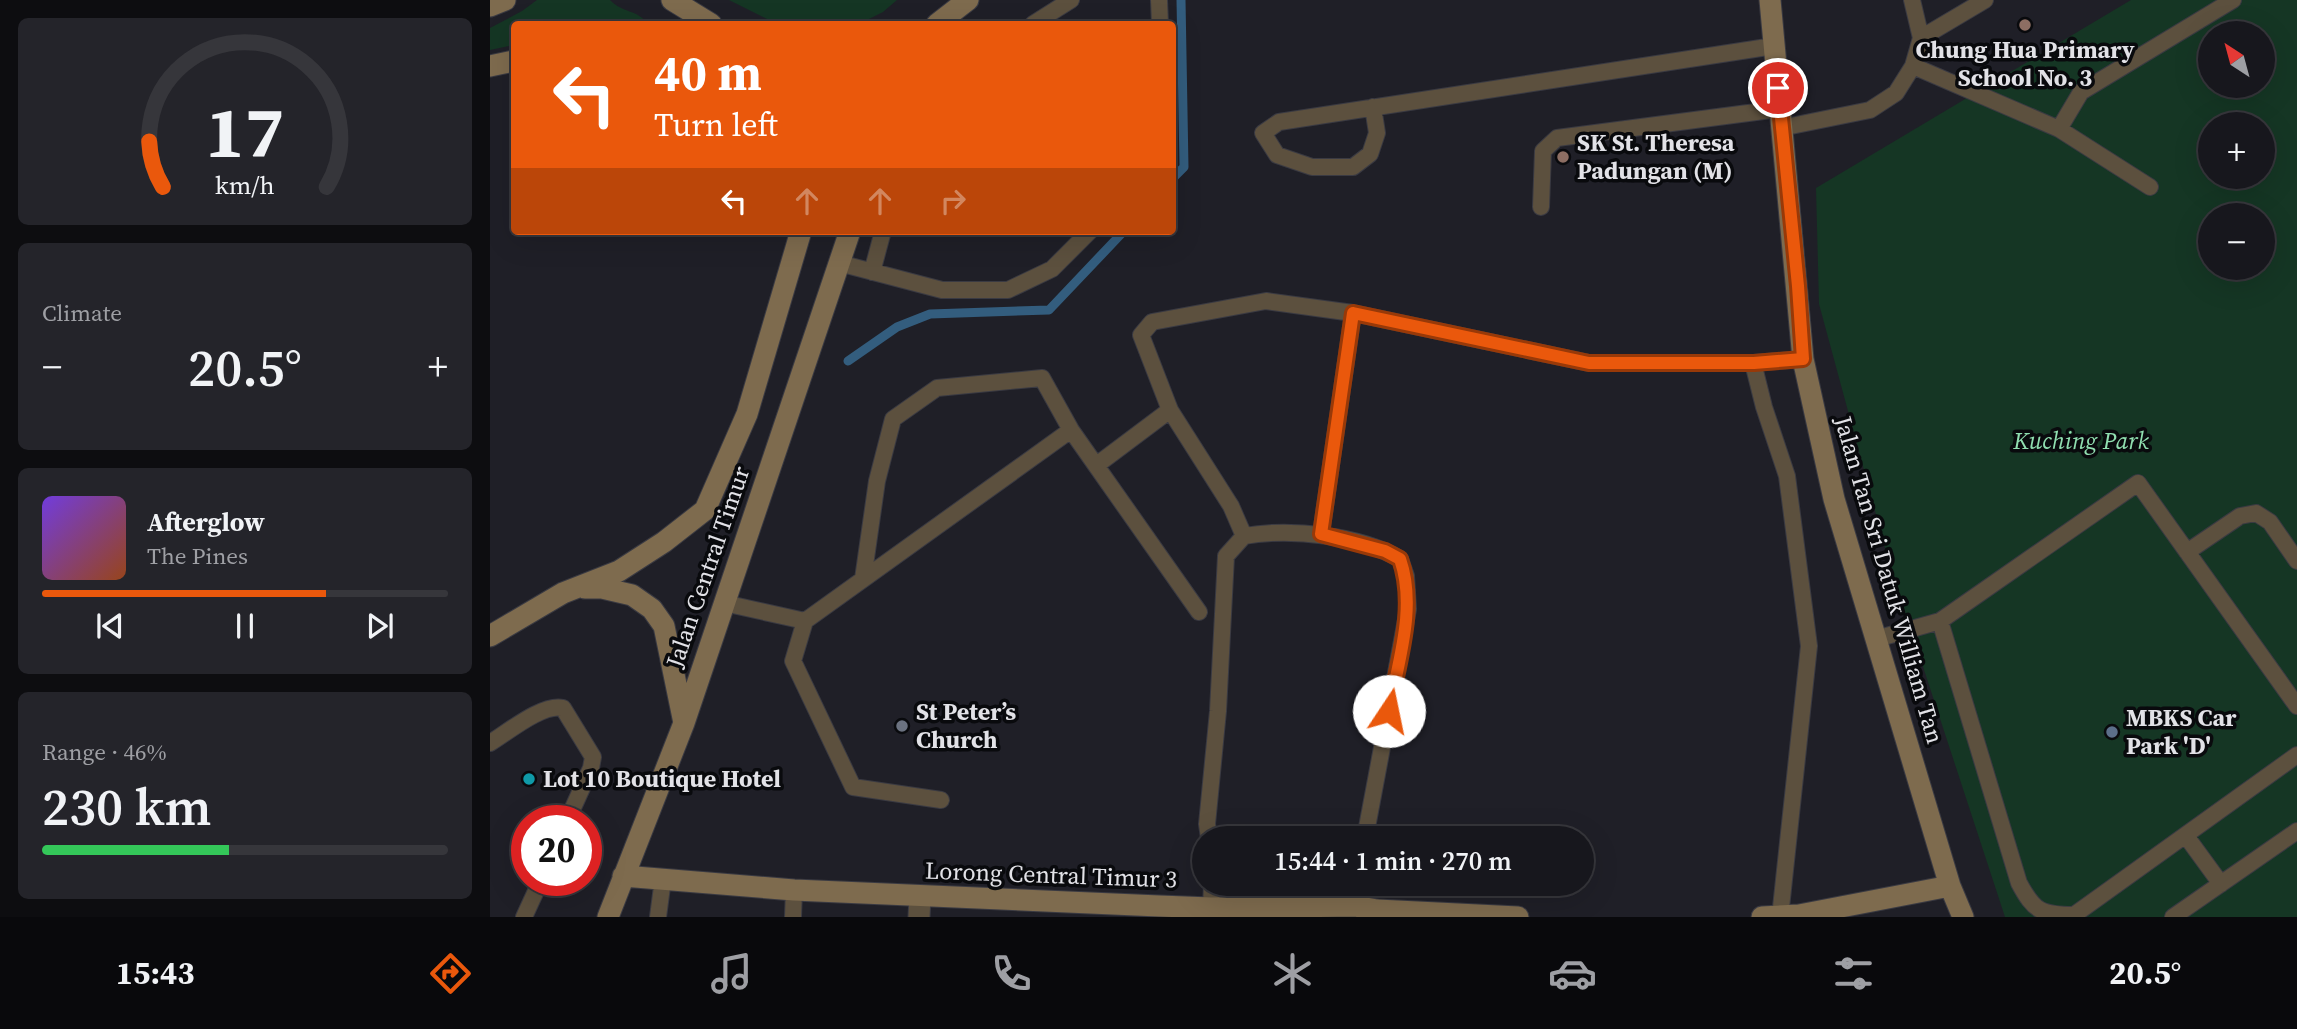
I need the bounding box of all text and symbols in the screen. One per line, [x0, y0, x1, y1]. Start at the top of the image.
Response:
marker: Chung Hua Primary School No. 3 [2017, 17, 2033, 33]
north arrow [2198, 21, 2275, 98]
map controls [2198, 21, 2275, 280]
place label: Chung Hua Primary School No. 3 [1915, 33, 2135, 94]
text: 40 m [654, 39, 762, 106]
icon: left [539, 49, 630, 140]
pin [1748, 58, 1808, 118]
icon: arrive [1759, 69, 1797, 107]
text: 17 [206, 83, 284, 182]
text: Turn left [654, 103, 778, 147]
button: + [2198, 112, 2275, 189]
place label: SK St. Theresa Padungan (M) [1577, 126, 1735, 187]
marker: SK St. Theresa Padungan (M) [1555, 149, 1571, 165]
text: km/h [215, 168, 275, 202]
icon: left [715, 182, 753, 220]
icon: ahead [788, 182, 826, 220]
icon: ahead [861, 182, 899, 220]
icon: right [934, 182, 972, 220]
button: − [2198, 203, 2275, 280]
text: Climate [42, 297, 122, 329]
text: 20.5° [188, 332, 302, 403]
text: − [42, 341, 62, 393]
text: + [428, 341, 448, 393]
street label: Jalan Tan Sri Datuk William Tan [1827, 411, 1952, 748]
park label: Kuching Park [2012, 424, 2149, 457]
street label: Jalan Central Timur [657, 462, 757, 673]
text: Afterglow [147, 504, 265, 540]
text: The Pines [147, 540, 248, 572]
icon: previous [91, 607, 129, 645]
icon: pause [226, 607, 264, 645]
icon: next [361, 607, 399, 645]
position arrow [1352, 674, 1426, 748]
place label: St Peter’s Church [916, 695, 1016, 756]
place label: MBKS Car Park 'D' [2126, 701, 2237, 762]
marker: St Peter’s Church [894, 718, 910, 734]
marker: MBKS Car Park 'D' [2104, 724, 2120, 740]
text: Range · 46% [42, 736, 167, 768]
place label: Lot 10 Boutique Hotel [543, 762, 781, 795]
text: 230 km [42, 771, 211, 842]
marker: Lot 10 Boutique Hotel [521, 771, 537, 787]
speed limit sign: 20 [511, 805, 602, 896]
text: 15:44 · 1 min · 270 m [1274, 843, 1512, 879]
street label: Lorong Central Timur 3 [925, 854, 1178, 895]
icon: directions [426, 949, 475, 998]
icon: music [707, 949, 756, 998]
icon: phone [987, 949, 1036, 998]
icon: climate [1268, 949, 1317, 998]
icon: car [1548, 949, 1597, 998]
icon: filters [1829, 949, 1878, 998]
text: 15:43 [116, 951, 195, 995]
text: 20.5° [2109, 951, 2181, 995]

